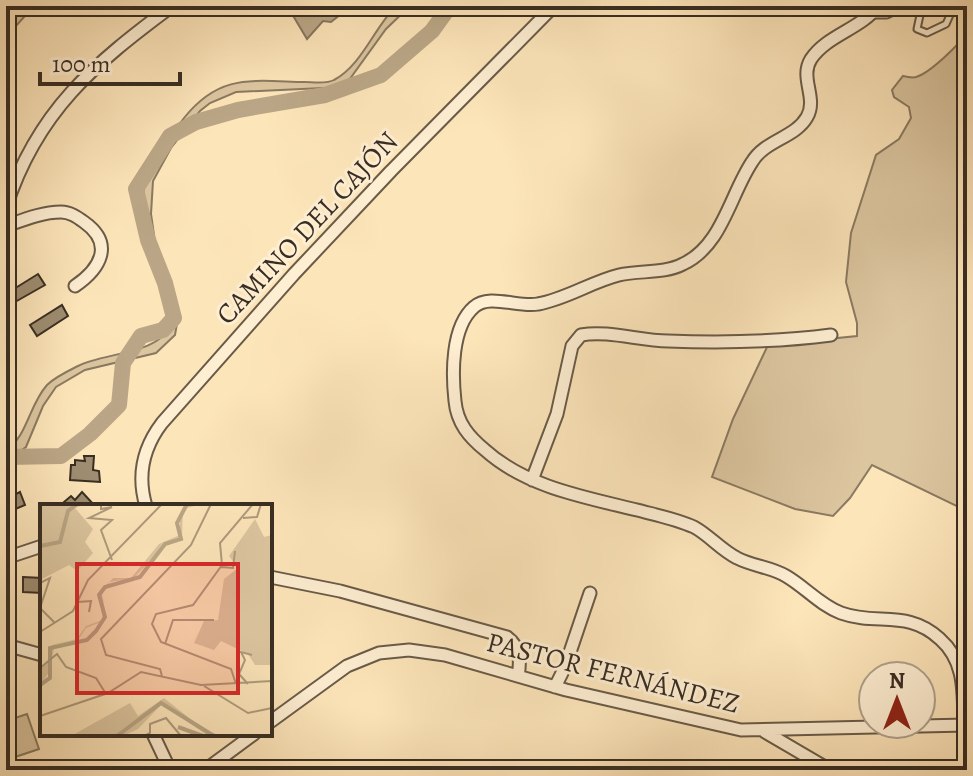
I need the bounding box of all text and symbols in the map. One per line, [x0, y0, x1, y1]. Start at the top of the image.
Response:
scale bar [40, 36, 180, 86]
text: 100 m [52, 48, 111, 80]
street label: CAMINO DEL CAJÓN [208, 123, 406, 333]
inset map [40, 504, 272, 736]
street label: PASTOR FERNÁNDEZ [483, 623, 743, 723]
north arrow [857, 660, 937, 740]
text: N [889, 666, 905, 696]

